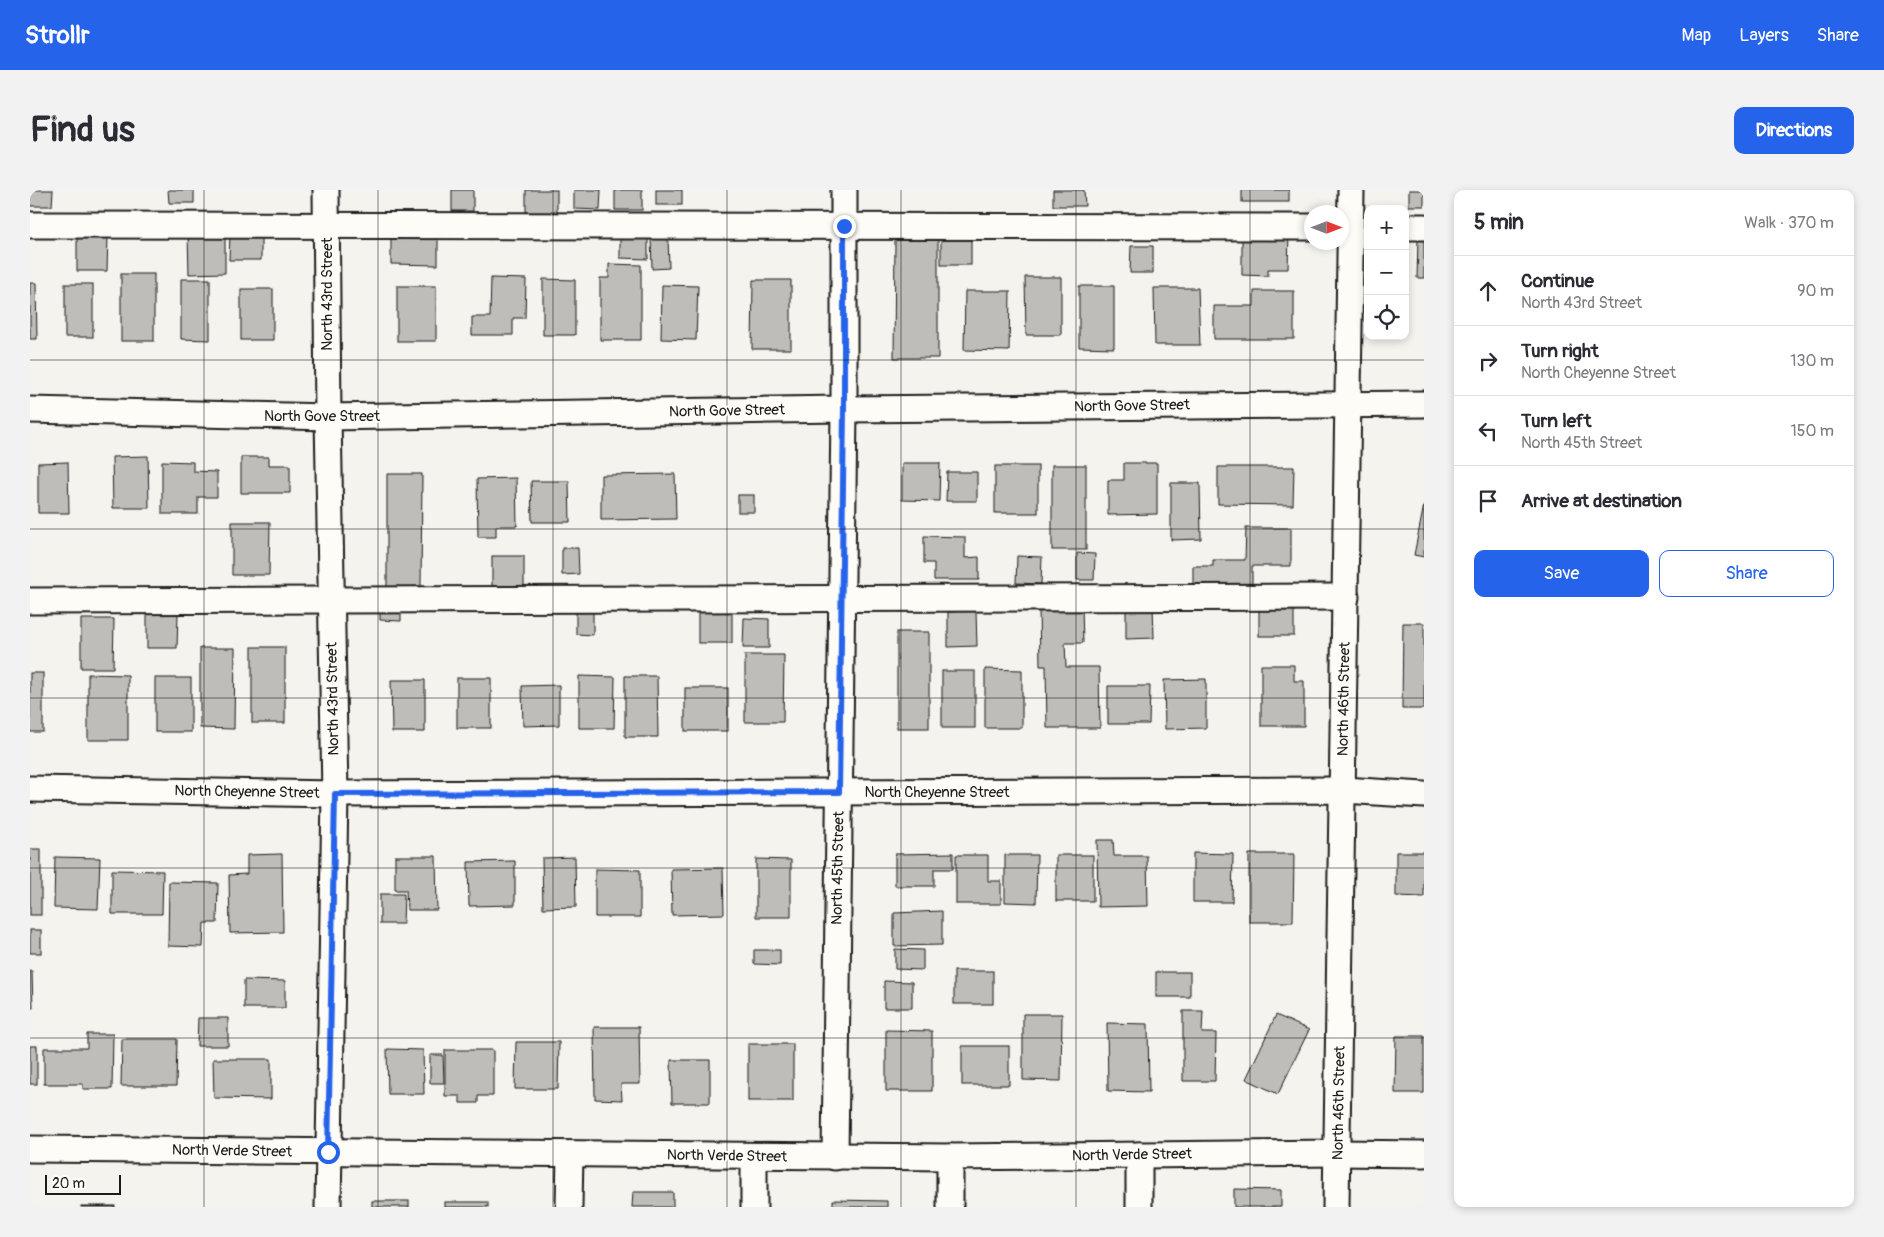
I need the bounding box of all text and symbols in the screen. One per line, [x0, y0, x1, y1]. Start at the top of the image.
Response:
text: Strollr [25, 21, 90, 50]
text: Map [1682, 24, 1711, 47]
text: Layers [1739, 24, 1789, 47]
text: Share [1817, 24, 1859, 47]
button: Directions [1734, 107, 1854, 154]
text: Find us [30, 108, 135, 152]
north arrow [1304, 205, 1349, 250]
map controls [1364, 205, 1409, 340]
button: + [1364, 205, 1409, 250]
text: 5 min [1474, 209, 1524, 236]
text: Walk · 370 m [1744, 213, 1834, 233]
route end [833, 215, 856, 238]
street label: North 43rd Street [318, 236, 337, 351]
button: − [1364, 250, 1409, 295]
text: Continue [1521, 269, 1594, 293]
icon: ahead [1474, 277, 1502, 305]
text: 90 m [1797, 281, 1834, 301]
text: North 43rd Street [1521, 293, 1642, 313]
button: locate [1364, 295, 1409, 340]
text: Turn right [1521, 339, 1599, 363]
icon: right [1474, 347, 1502, 375]
text: 130 m [1790, 351, 1834, 371]
text: North Cheyenne Street [1521, 363, 1676, 383]
street label: North Gove Street [1074, 395, 1191, 417]
street label: North Gove Street [669, 400, 786, 422]
street label: North Gove Street [264, 407, 381, 426]
text: Turn left [1521, 409, 1591, 433]
icon: left [1474, 417, 1502, 445]
text: 150 m [1790, 421, 1834, 441]
text: North 45th Street [1521, 433, 1642, 453]
icon: arrive [1474, 487, 1502, 515]
text: Arrive at destination [1521, 489, 1682, 513]
button: Save [1474, 550, 1649, 597]
button: Share [1659, 550, 1834, 597]
street label: North 43rd Street [322, 641, 343, 756]
street label: North 46th Street [1334, 641, 1355, 756]
street label: North Cheyenne Street [174, 781, 321, 803]
street label: North Cheyenne Street [864, 783, 1011, 802]
street label: North 45th Street [828, 810, 849, 925]
street label: North 46th Street [1329, 1045, 1350, 1160]
street label: North Verde Street [172, 1140, 293, 1162]
route start [317, 1141, 340, 1164]
street label: North Verde Street [1072, 1144, 1193, 1166]
street label: North Verde Street [667, 1145, 788, 1167]
scale bar [45, 1172, 121, 1195]
text: 20 m [52, 1175, 85, 1192]

